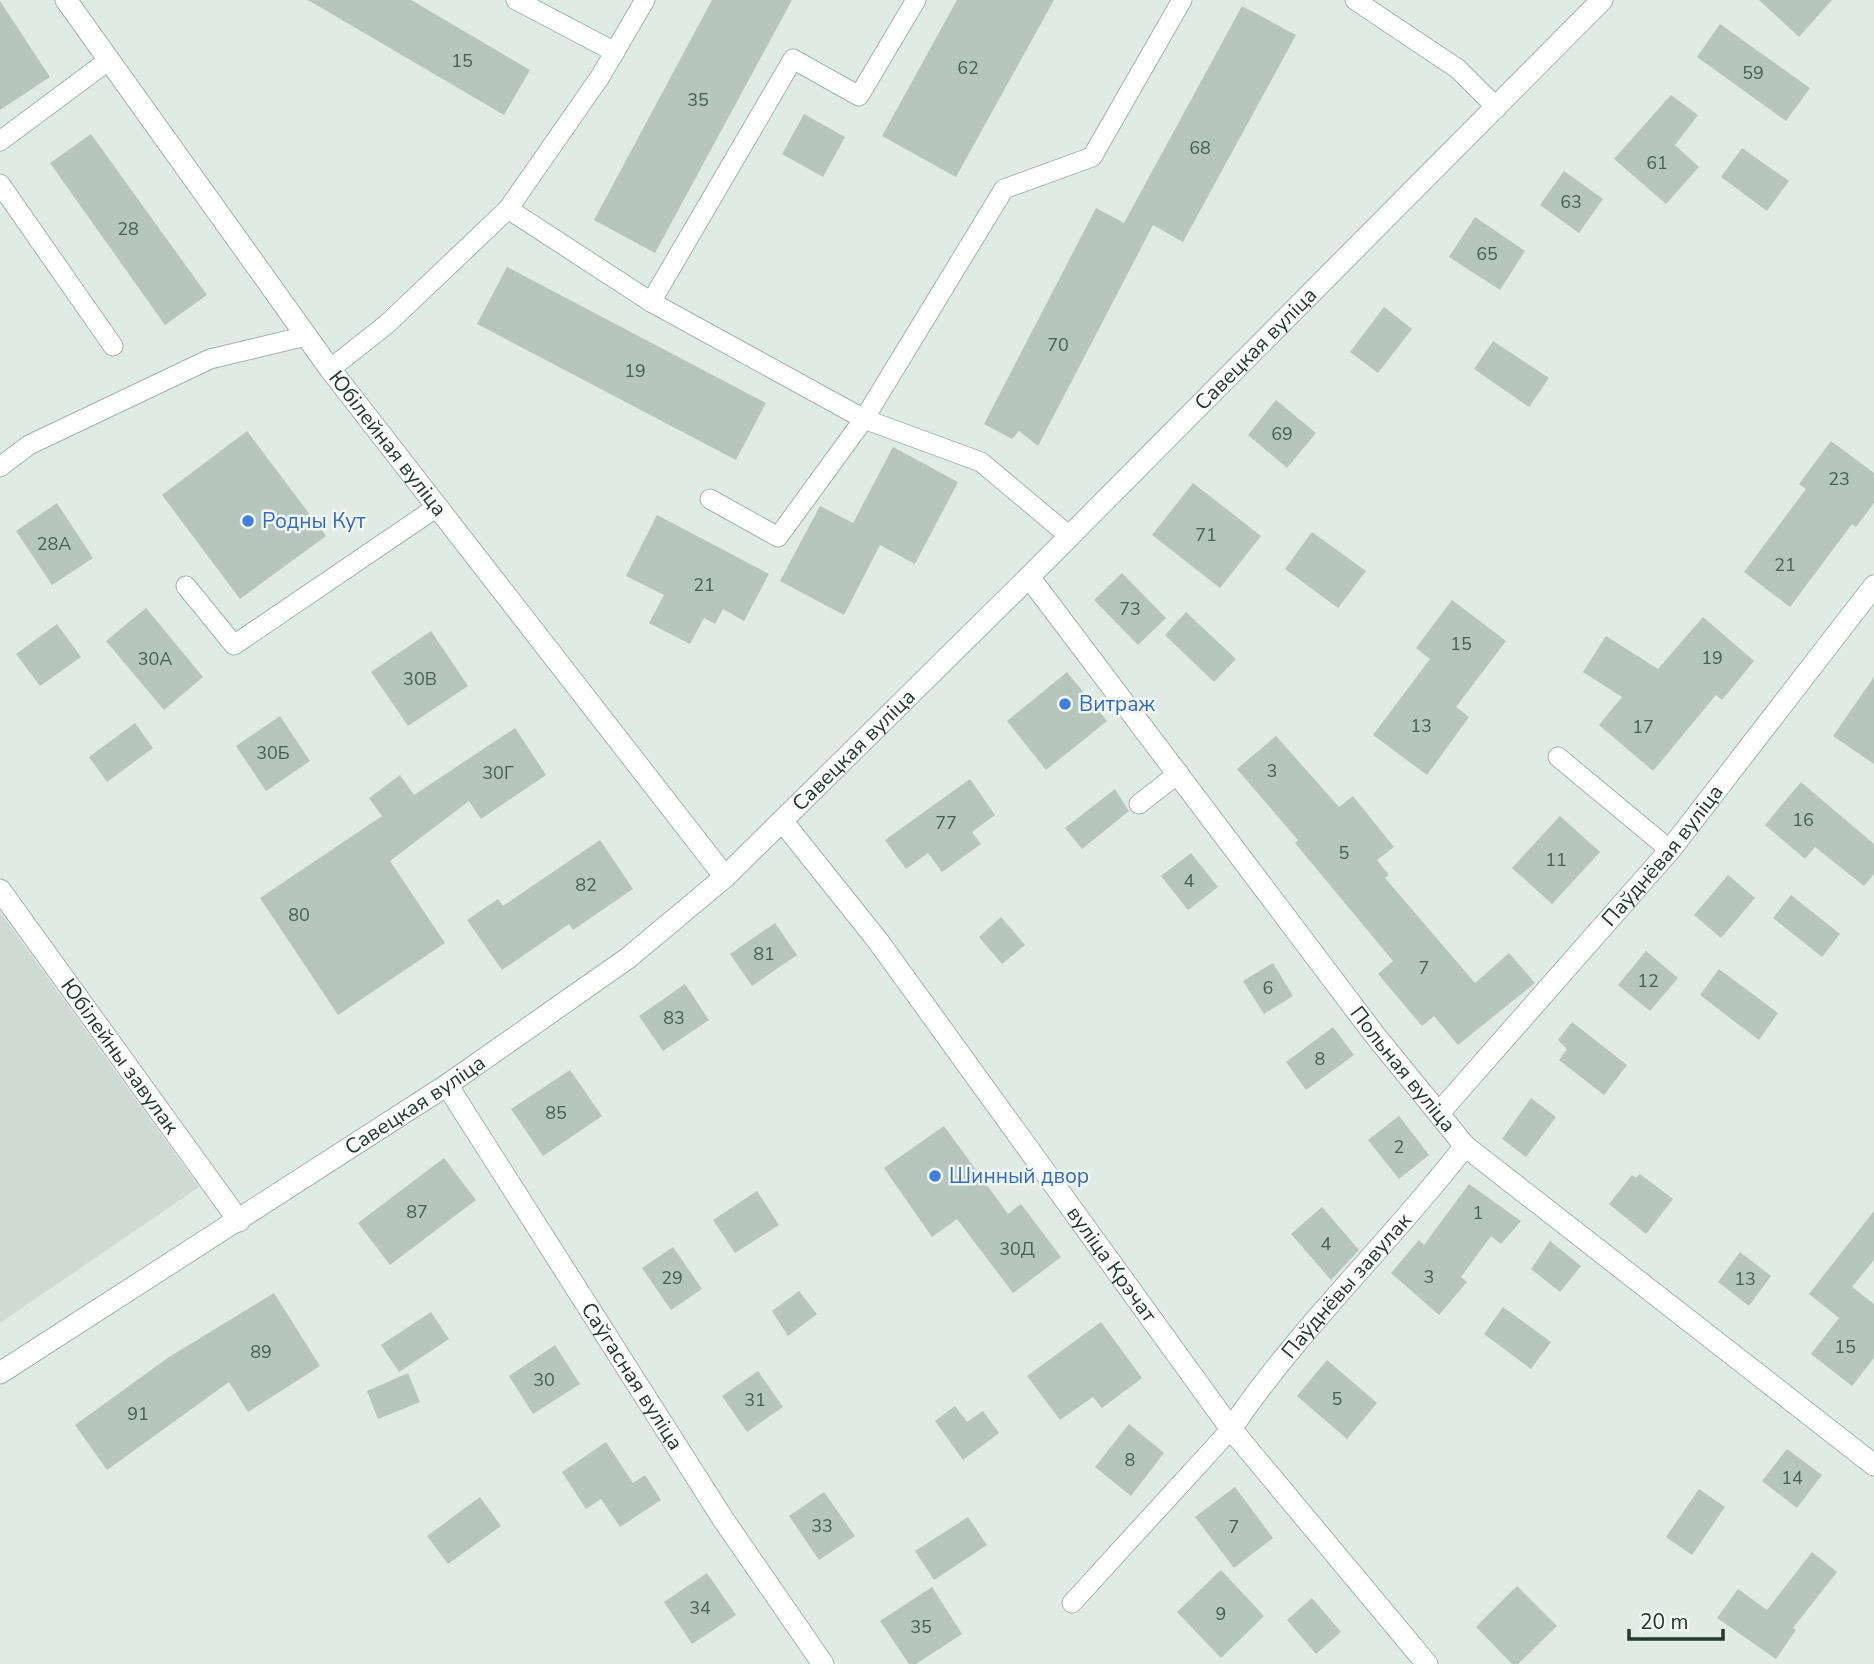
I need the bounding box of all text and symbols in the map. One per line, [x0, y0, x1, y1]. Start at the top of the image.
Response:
house number: 15 [451, 49, 473, 73]
house number: 62 [957, 56, 979, 80]
house number: 59 [1742, 61, 1764, 85]
house number: 35 [687, 88, 709, 112]
house number: 68 [1189, 136, 1211, 160]
house number: 61 [1646, 151, 1668, 175]
house number: 63 [1560, 190, 1582, 214]
house number: 28 [117, 217, 139, 241]
house number: 65 [1476, 242, 1498, 266]
street label: Савецкая вуліца [1188, 281, 1323, 416]
house number: 70 [1047, 333, 1069, 357]
house number: 19 [624, 359, 646, 383]
street label: Юбілейная вуліца [322, 365, 453, 522]
house number: 69 [1271, 422, 1293, 446]
house number: 23 [1828, 467, 1850, 491]
place label: Родны Кут [262, 507, 366, 535]
marker: Родны Кут [240, 513, 256, 529]
house number: 71 [1195, 523, 1217, 547]
house number: 28А [37, 532, 71, 556]
house number: 21 [1774, 553, 1796, 577]
house number: 21 [693, 573, 715, 597]
house number: 73 [1119, 597, 1141, 621]
house number: 15 [1450, 632, 1472, 656]
house number: 19 [1701, 646, 1723, 670]
house number: 30А [138, 647, 172, 671]
house number: 30В [403, 667, 437, 691]
street label: Савецкая вуліца [786, 683, 921, 817]
place label: Витраж [1079, 690, 1156, 718]
marker: Витраж [1057, 696, 1073, 712]
house number: 13 [1410, 714, 1432, 738]
house number: 17 [1632, 715, 1654, 739]
house number: 30Б [256, 741, 290, 765]
house number: 3 [1267, 759, 1277, 783]
house number: 30Г [482, 761, 514, 785]
street label: Паўднёвая вуліца [1595, 779, 1730, 932]
house number: 16 [1792, 808, 1814, 832]
house number: 77 [935, 811, 957, 835]
house number: 5 [1339, 841, 1349, 865]
house number: 11 [1545, 848, 1567, 872]
house number: 4 [1184, 869, 1195, 893]
house number: 82 [575, 873, 597, 897]
house number: 80 [288, 903, 310, 927]
house number: 81 [753, 942, 775, 966]
house number: 7 [1419, 956, 1429, 980]
house number: 12 [1637, 969, 1659, 993]
street label: Юбілейны завулак [54, 973, 186, 1140]
house number: 6 [1263, 976, 1273, 1000]
street label: Польная вуліца [1344, 1000, 1462, 1138]
house number: 83 [663, 1006, 685, 1030]
house number: 8 [1315, 1047, 1325, 1071]
street label: Савецкая вуліца [339, 1048, 491, 1161]
house number: 85 [545, 1101, 567, 1125]
house number: 2 [1394, 1135, 1404, 1159]
place label: Шинный двор [949, 1162, 1089, 1190]
marker: Шинный двор [927, 1168, 943, 1184]
house number: 87 [406, 1200, 428, 1224]
street label: вуліца Крэчат [1060, 1200, 1164, 1328]
house number: 1 [1473, 1201, 1483, 1225]
street label: Паўднёвы завулак [1275, 1206, 1418, 1364]
house number: 4 [1321, 1232, 1332, 1256]
house number: 30Д [999, 1237, 1035, 1261]
house number: 3 [1424, 1265, 1434, 1289]
house number: 29 [661, 1266, 683, 1290]
house number: 13 [1734, 1267, 1756, 1291]
street label: Саўгасная вуліца [575, 1297, 690, 1455]
house number: 15 [1834, 1335, 1856, 1359]
house number: 89 [250, 1340, 272, 1364]
house number: 30 [533, 1368, 555, 1392]
house number: 5 [1332, 1387, 1342, 1411]
house number: 31 [744, 1388, 766, 1412]
house number: 91 [127, 1402, 149, 1426]
house number: 8 [1125, 1448, 1135, 1472]
house number: 14 [1781, 1466, 1803, 1490]
house number: 33 [811, 1514, 833, 1538]
house number: 7 [1229, 1515, 1239, 1539]
house number: 34 [689, 1596, 711, 1620]
scale bar [1629, 1598, 1724, 1642]
house number: 9 [1216, 1602, 1226, 1626]
text: 20 m [1640, 1608, 1689, 1636]
house number: 35 [910, 1615, 932, 1639]

